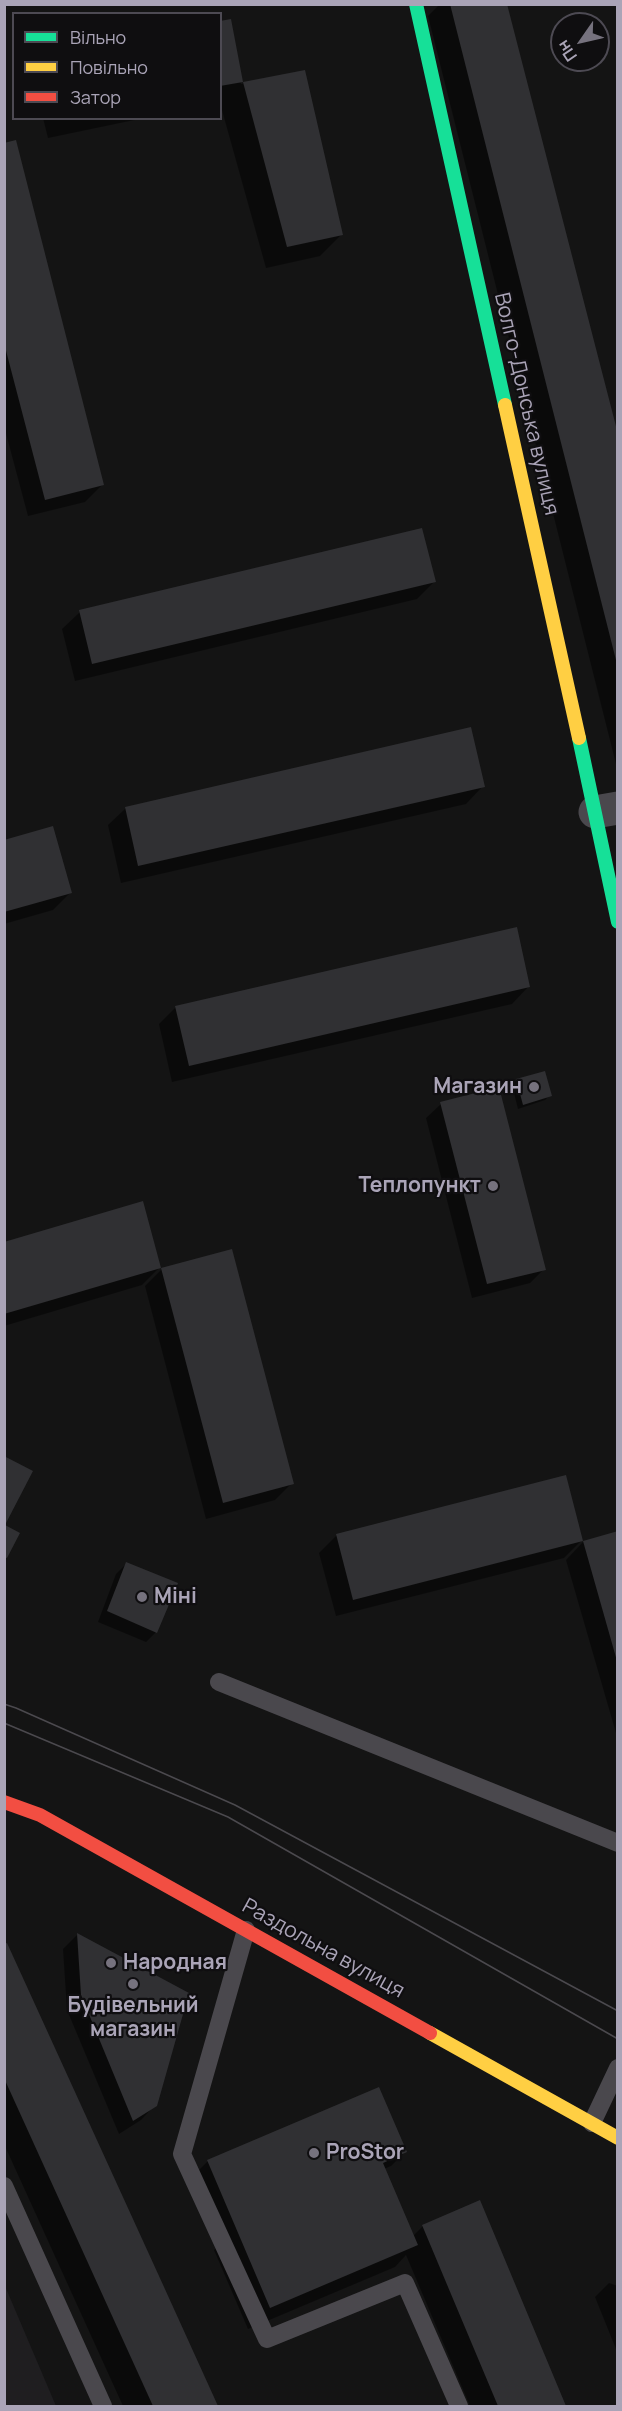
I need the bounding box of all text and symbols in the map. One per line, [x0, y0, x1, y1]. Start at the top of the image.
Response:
legend [12, 12, 222, 120]
north arrow [550, 12, 610, 72]
text: Вільно [70, 25, 126, 49]
text: Пн [552, 36, 582, 66]
text: Повільно [70, 55, 148, 79]
text: Затор [70, 85, 121, 109]
street label: Волго-Донська вулиця [488, 290, 564, 518]
place label: Магазин [433, 1074, 522, 1100]
marker: Магазин [527, 1080, 541, 1094]
place label: Теплопункт [359, 1173, 481, 1199]
marker: Теплопункт [486, 1179, 500, 1193]
place label: Міні [154, 1584, 197, 1610]
marker: Міні [135, 1590, 149, 1604]
street label: Раздольна вулиця [237, 1894, 409, 2004]
place label: Народная [123, 1950, 227, 1976]
marker: Народная [104, 1956, 118, 1970]
marker: Будівельний магазин [126, 1977, 140, 1991]
place label: Будівельний магазин [67, 1993, 199, 2043]
place label: ProStor [326, 2140, 404, 2166]
marker: ProStor [307, 2146, 321, 2160]

